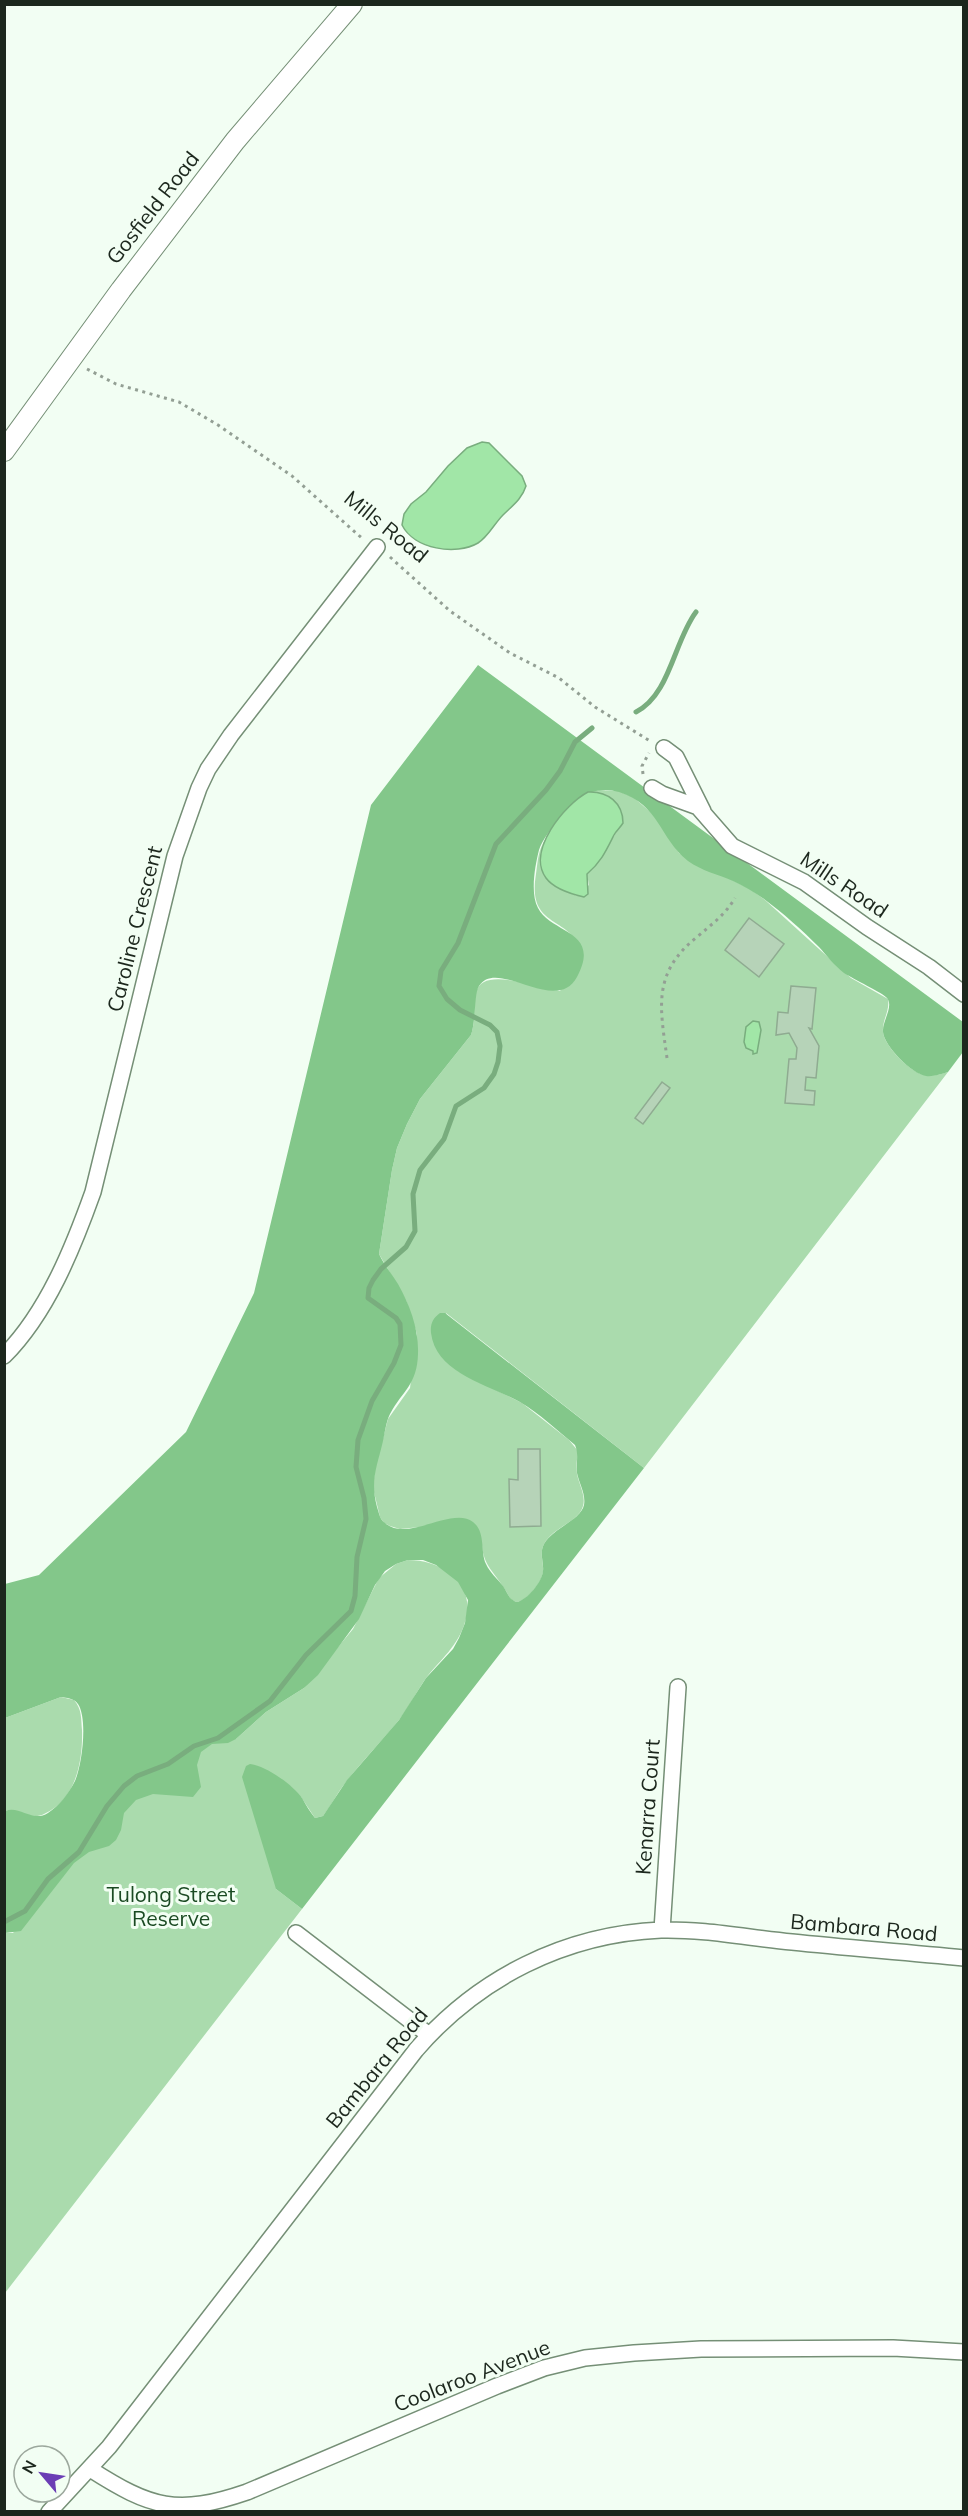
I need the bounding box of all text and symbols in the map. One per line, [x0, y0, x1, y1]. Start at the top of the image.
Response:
street label: Gosfield Road [100, 146, 204, 269]
street label: Mills Road [339, 485, 434, 568]
street label: Caroline Crescent [101, 843, 167, 1015]
street label: Mills Road [796, 845, 893, 923]
street label: Kenarra Court [629, 1738, 665, 1876]
park label: Tulong Street Reserve [107, 1881, 235, 1931]
street label: Bambara Road [789, 1908, 939, 1946]
street label: Bambara Road [320, 2002, 433, 2133]
street label: Coolaroo Avenue [390, 2333, 553, 2417]
north arrow [12, 2444, 72, 2504]
text: N [17, 2457, 41, 2477]

